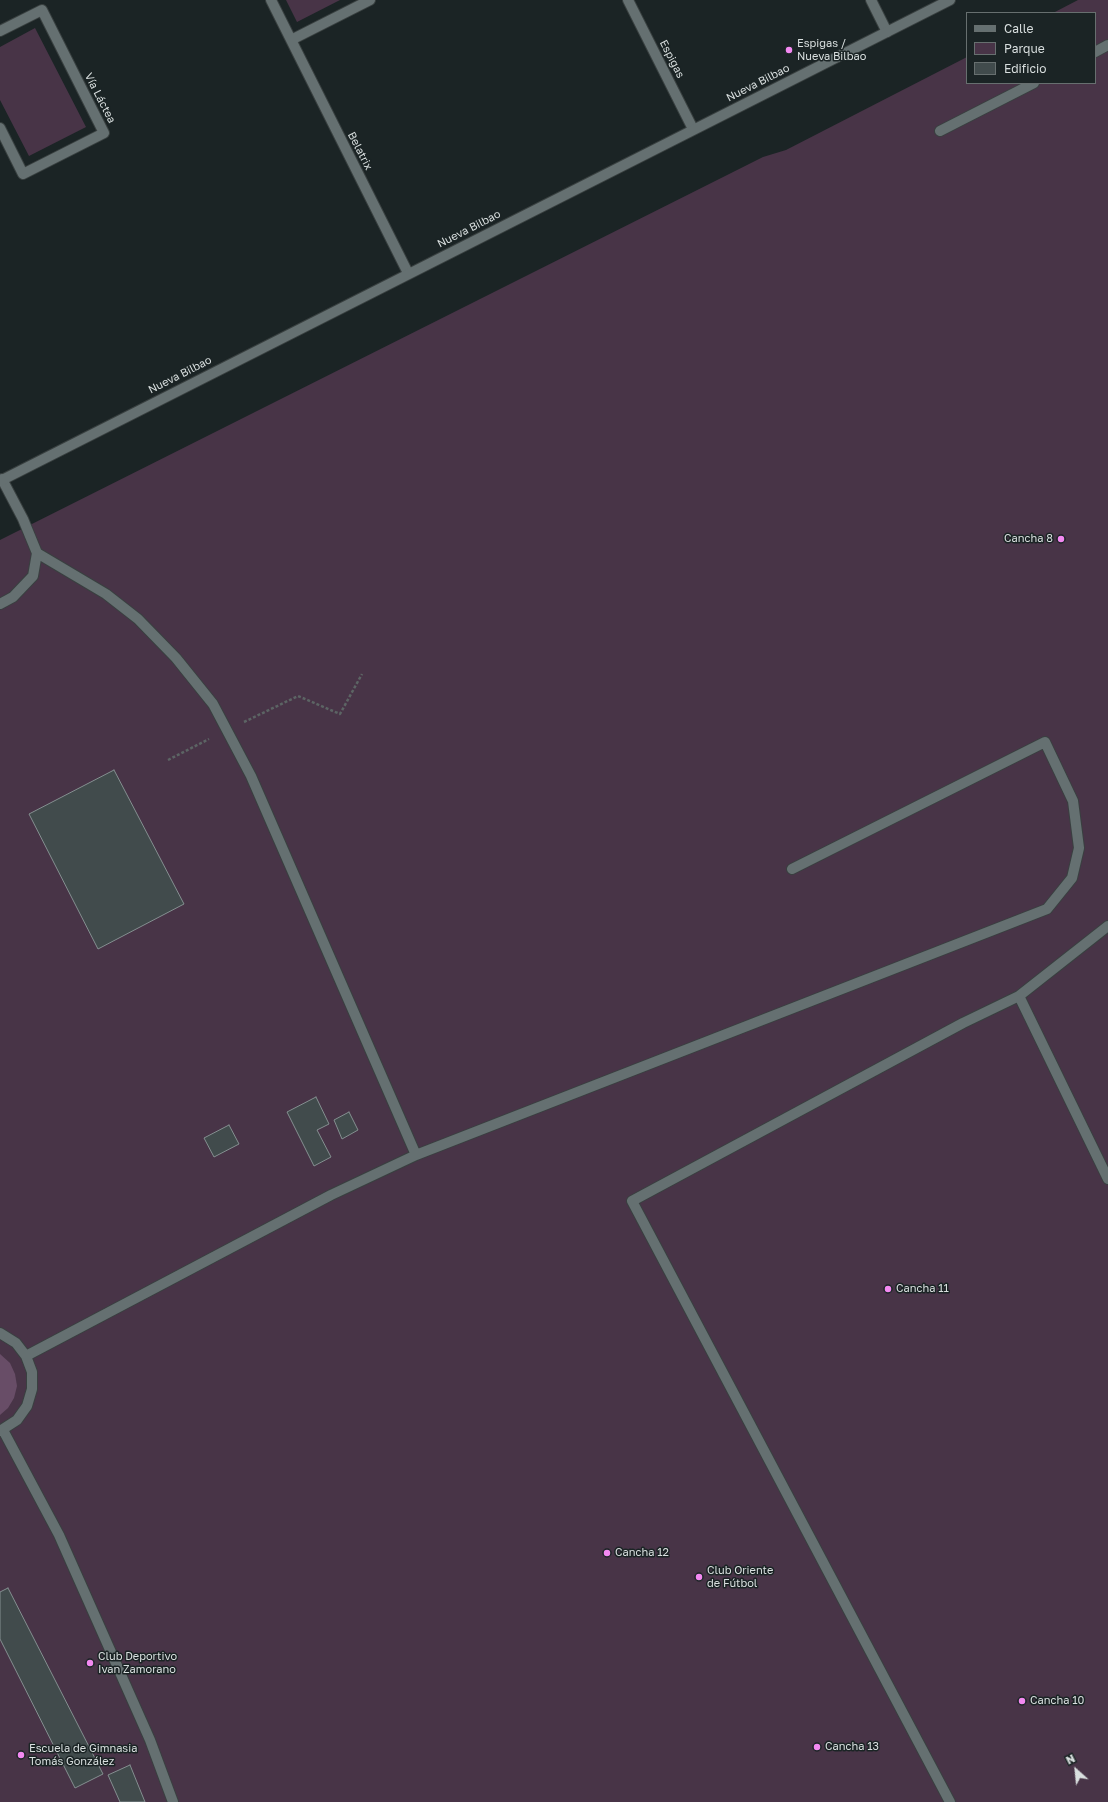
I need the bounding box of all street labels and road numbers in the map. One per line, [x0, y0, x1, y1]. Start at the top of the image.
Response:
street label: Espigas [657, 38, 687, 80]
street label: Nueva Bilbao [724, 61, 792, 105]
street label: Vía Láctea [82, 71, 118, 125]
street label: Belatrix [345, 130, 375, 172]
street label: Nueva Bilbao [435, 207, 503, 251]
street label: Nueva Bilbao [146, 353, 214, 397]

